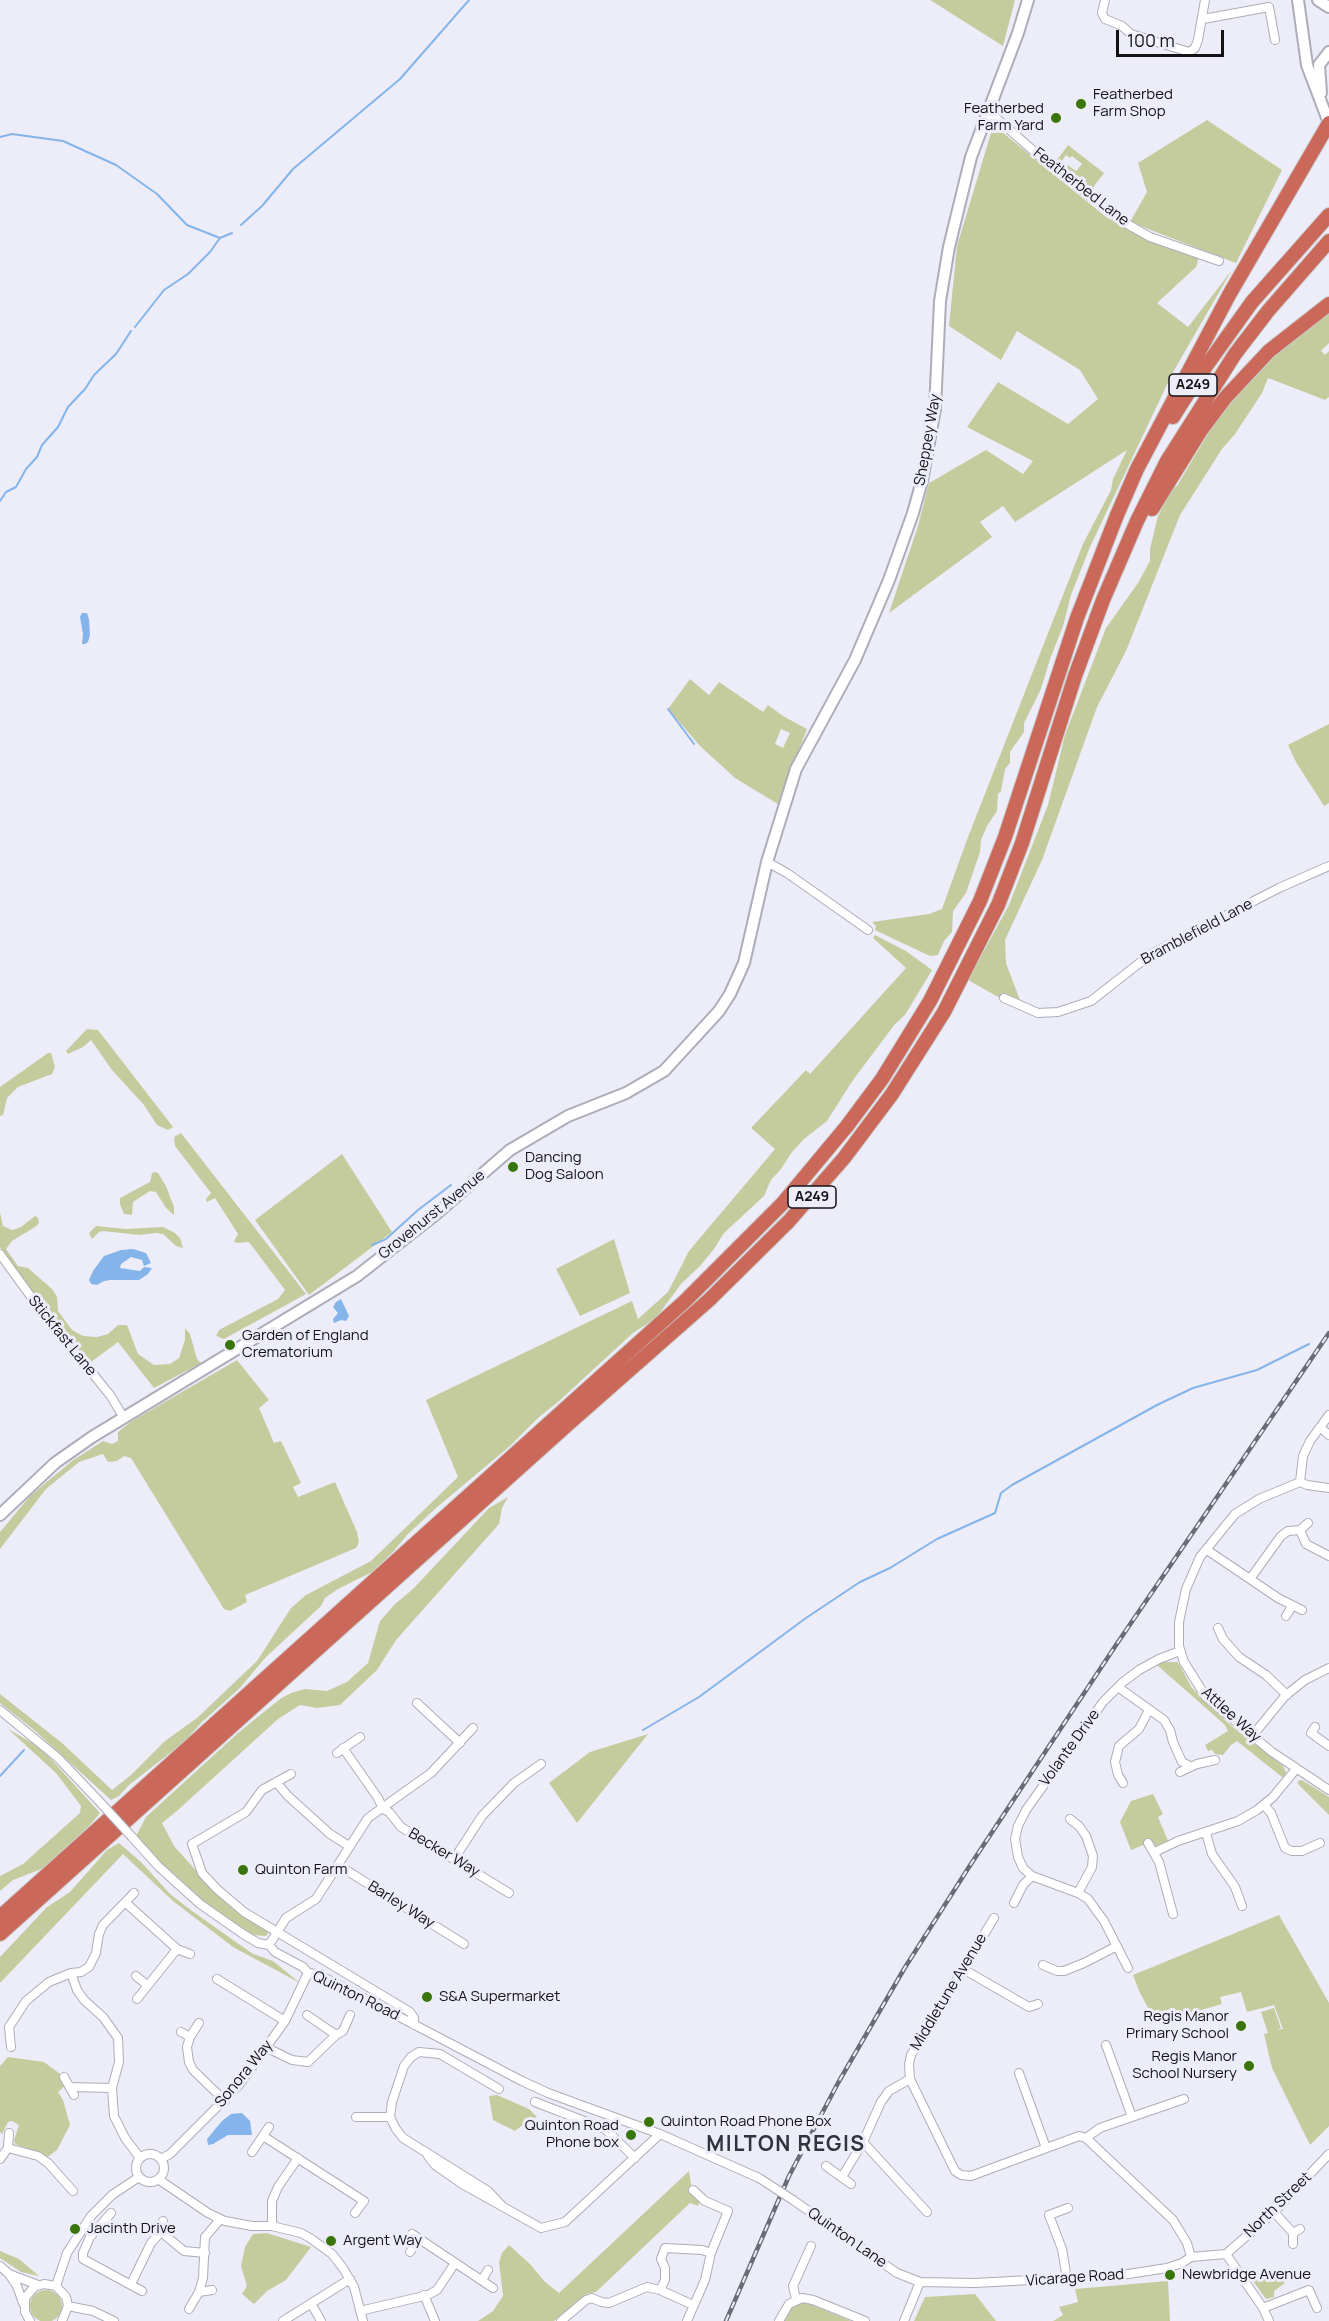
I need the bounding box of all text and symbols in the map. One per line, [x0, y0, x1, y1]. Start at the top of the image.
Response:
scale bar [1119, 18, 1227, 56]
text: 100 m [1127, 28, 1175, 52]
place label: Featherbed Farm Shop [1093, 86, 1173, 121]
marker: Featherbed Farm Shop [1074, 97, 1088, 111]
place label: Featherbed Farm Yard [964, 100, 1044, 135]
marker: Featherbed Farm Yard [1049, 111, 1063, 125]
street label: Featherbed Lane [1030, 144, 1132, 230]
road number: A249 [1169, 374, 1217, 396]
street label: Sheppey Way [911, 393, 945, 487]
street label: Bramblefield Lane [1138, 895, 1256, 969]
place label: Dancing Dog Saloon [525, 1149, 604, 1184]
marker: Dancing Dog Saloon [506, 1160, 520, 1174]
street label: Grovehurst Avenue [375, 1167, 489, 1263]
road number: A249 [788, 1186, 836, 1208]
street label: Stickfast Lane [24, 1292, 100, 1380]
place label: Garden of England Crematorium [242, 1327, 369, 1362]
marker: Garden of England Crematorium [223, 1338, 237, 1352]
street label: Attlee Way [1198, 1684, 1264, 1746]
street label: Volante Drive [1036, 1706, 1104, 1790]
street label: Becker Way [405, 1825, 483, 1881]
place label: Quinton Farm [255, 1861, 347, 1879]
marker: Quinton Farm [236, 1863, 250, 1877]
street label: Barley Way [364, 1877, 438, 1933]
street label: Middletune Avenue [907, 1930, 991, 2054]
street label: Quinton Road [310, 1967, 402, 2025]
place label: S&A Supermarket [439, 1988, 560, 2006]
marker: S&A Supermarket [420, 1990, 434, 2004]
place label: Regis Manor Primary School [1126, 2008, 1229, 2043]
marker: Regis Manor Primary School [1234, 2019, 1248, 2033]
street label: Sonora Way [211, 2037, 277, 2111]
place label: Regis Manor School Nursery [1132, 2048, 1237, 2083]
marker: Regis Manor School Nursery [1242, 2059, 1256, 2073]
place label: Quinton Road Phone Box [661, 2113, 832, 2131]
marker: Quinton Road Phone Box [642, 2115, 656, 2129]
place label: Quinton Road Phone box [525, 2117, 619, 2152]
marker: Quinton Road Phone box [624, 2128, 638, 2142]
district label: MILTON REGIS [706, 2132, 866, 2158]
street label: North Street [1241, 2168, 1315, 2242]
street label: Quinton Lane [804, 2204, 890, 2272]
place label: Jacinth Drive [87, 2220, 176, 2238]
marker: Jacinth Drive [68, 2222, 82, 2236]
place label: Argent Way [343, 2232, 422, 2250]
marker: Argent Way [324, 2234, 338, 2248]
street label: Vicarage Road [1025, 2266, 1125, 2290]
place label: Newbridge Avenue [1182, 2266, 1311, 2284]
marker: Newbridge Avenue [1163, 2268, 1177, 2282]

